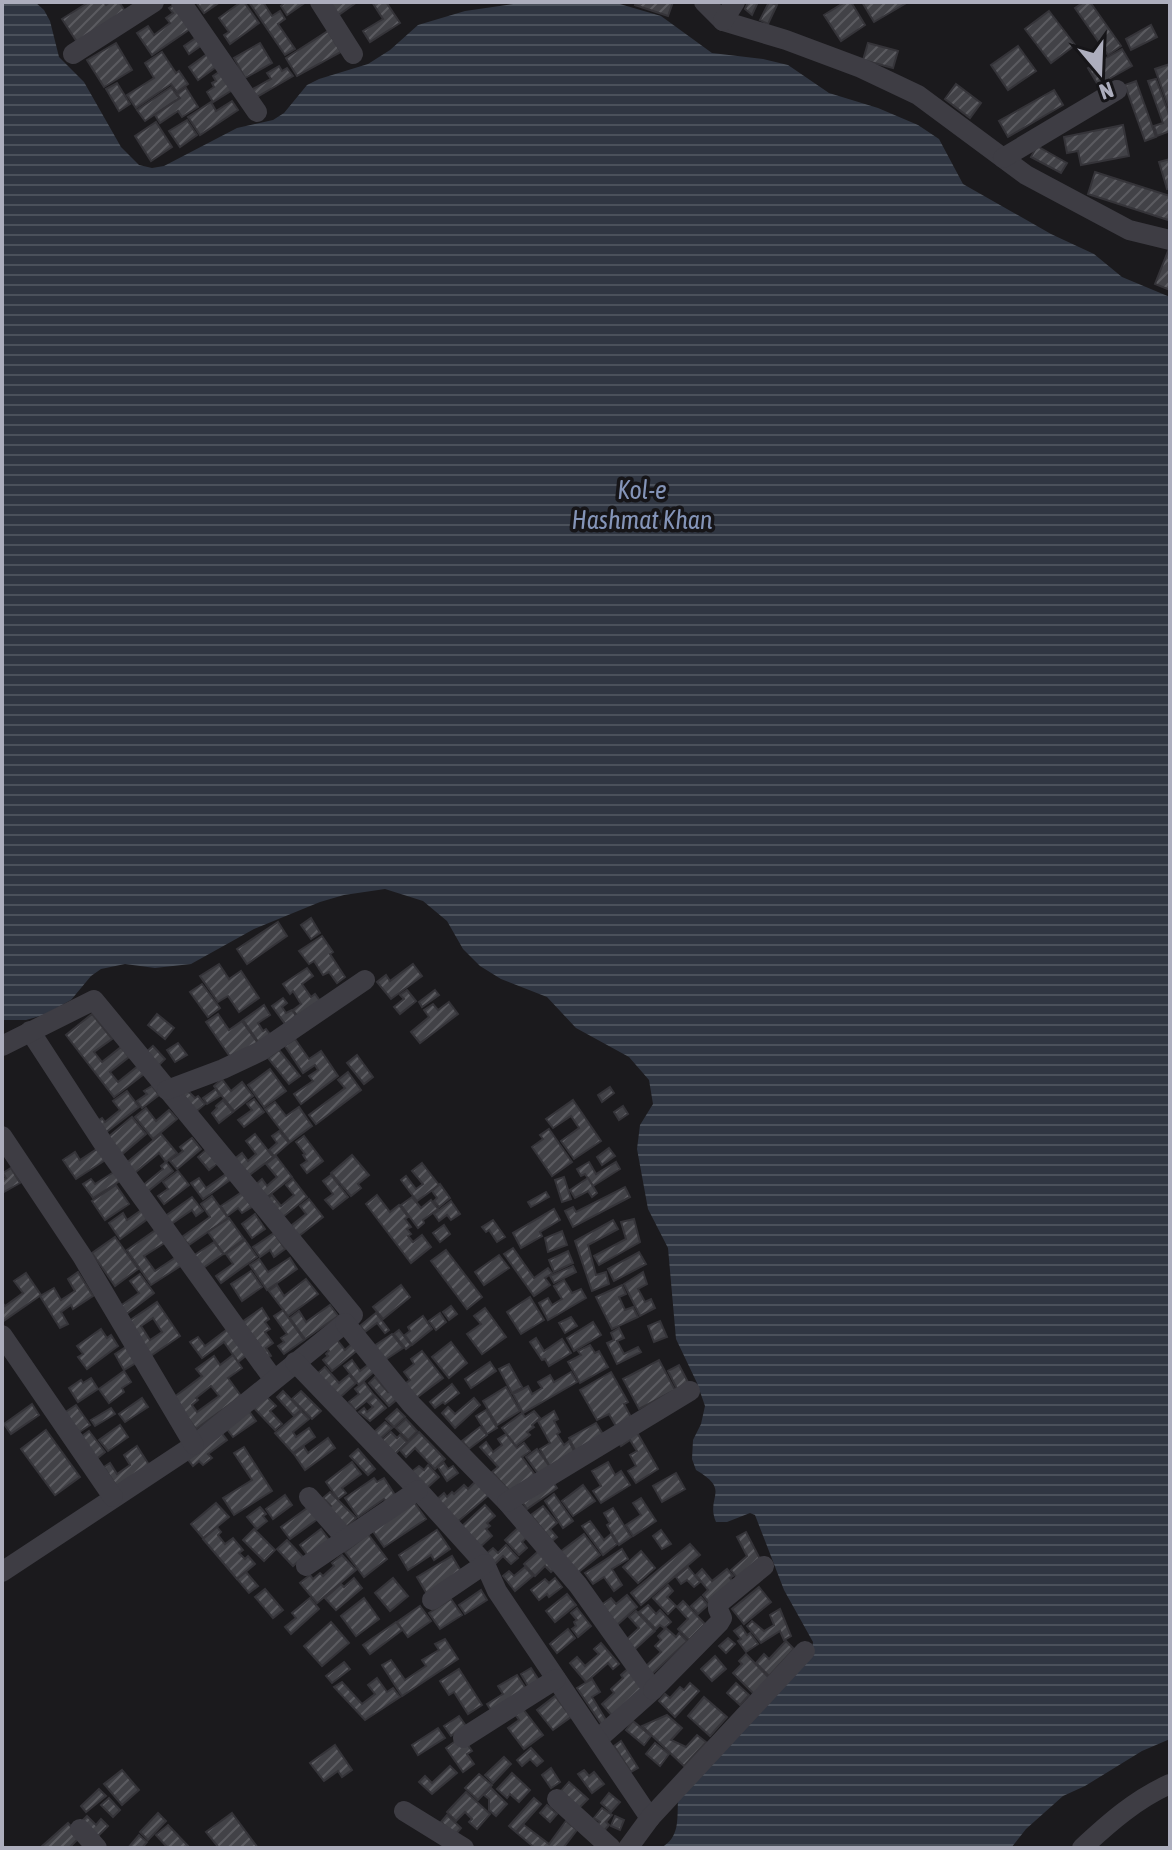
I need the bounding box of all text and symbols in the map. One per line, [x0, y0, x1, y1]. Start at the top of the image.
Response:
north arrow [1060, 32, 1140, 112]
text: N [1096, 77, 1117, 105]
water label: Kol-e Hashmat Khan [572, 475, 713, 535]

